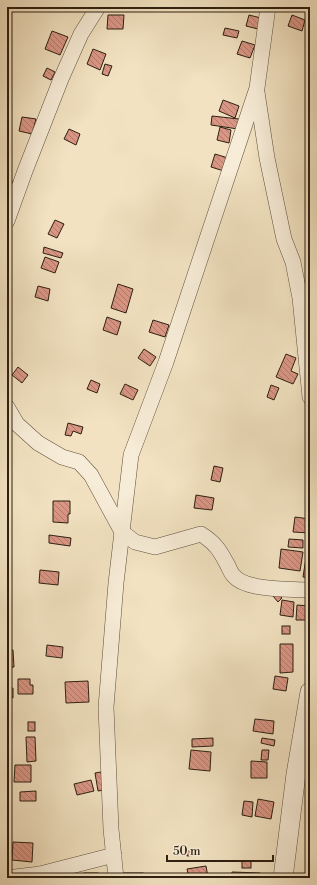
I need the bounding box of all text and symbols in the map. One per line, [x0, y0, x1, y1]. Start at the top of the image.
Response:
scale bar [167, 837, 273, 863]
text: 50 m [173, 844, 201, 859]

